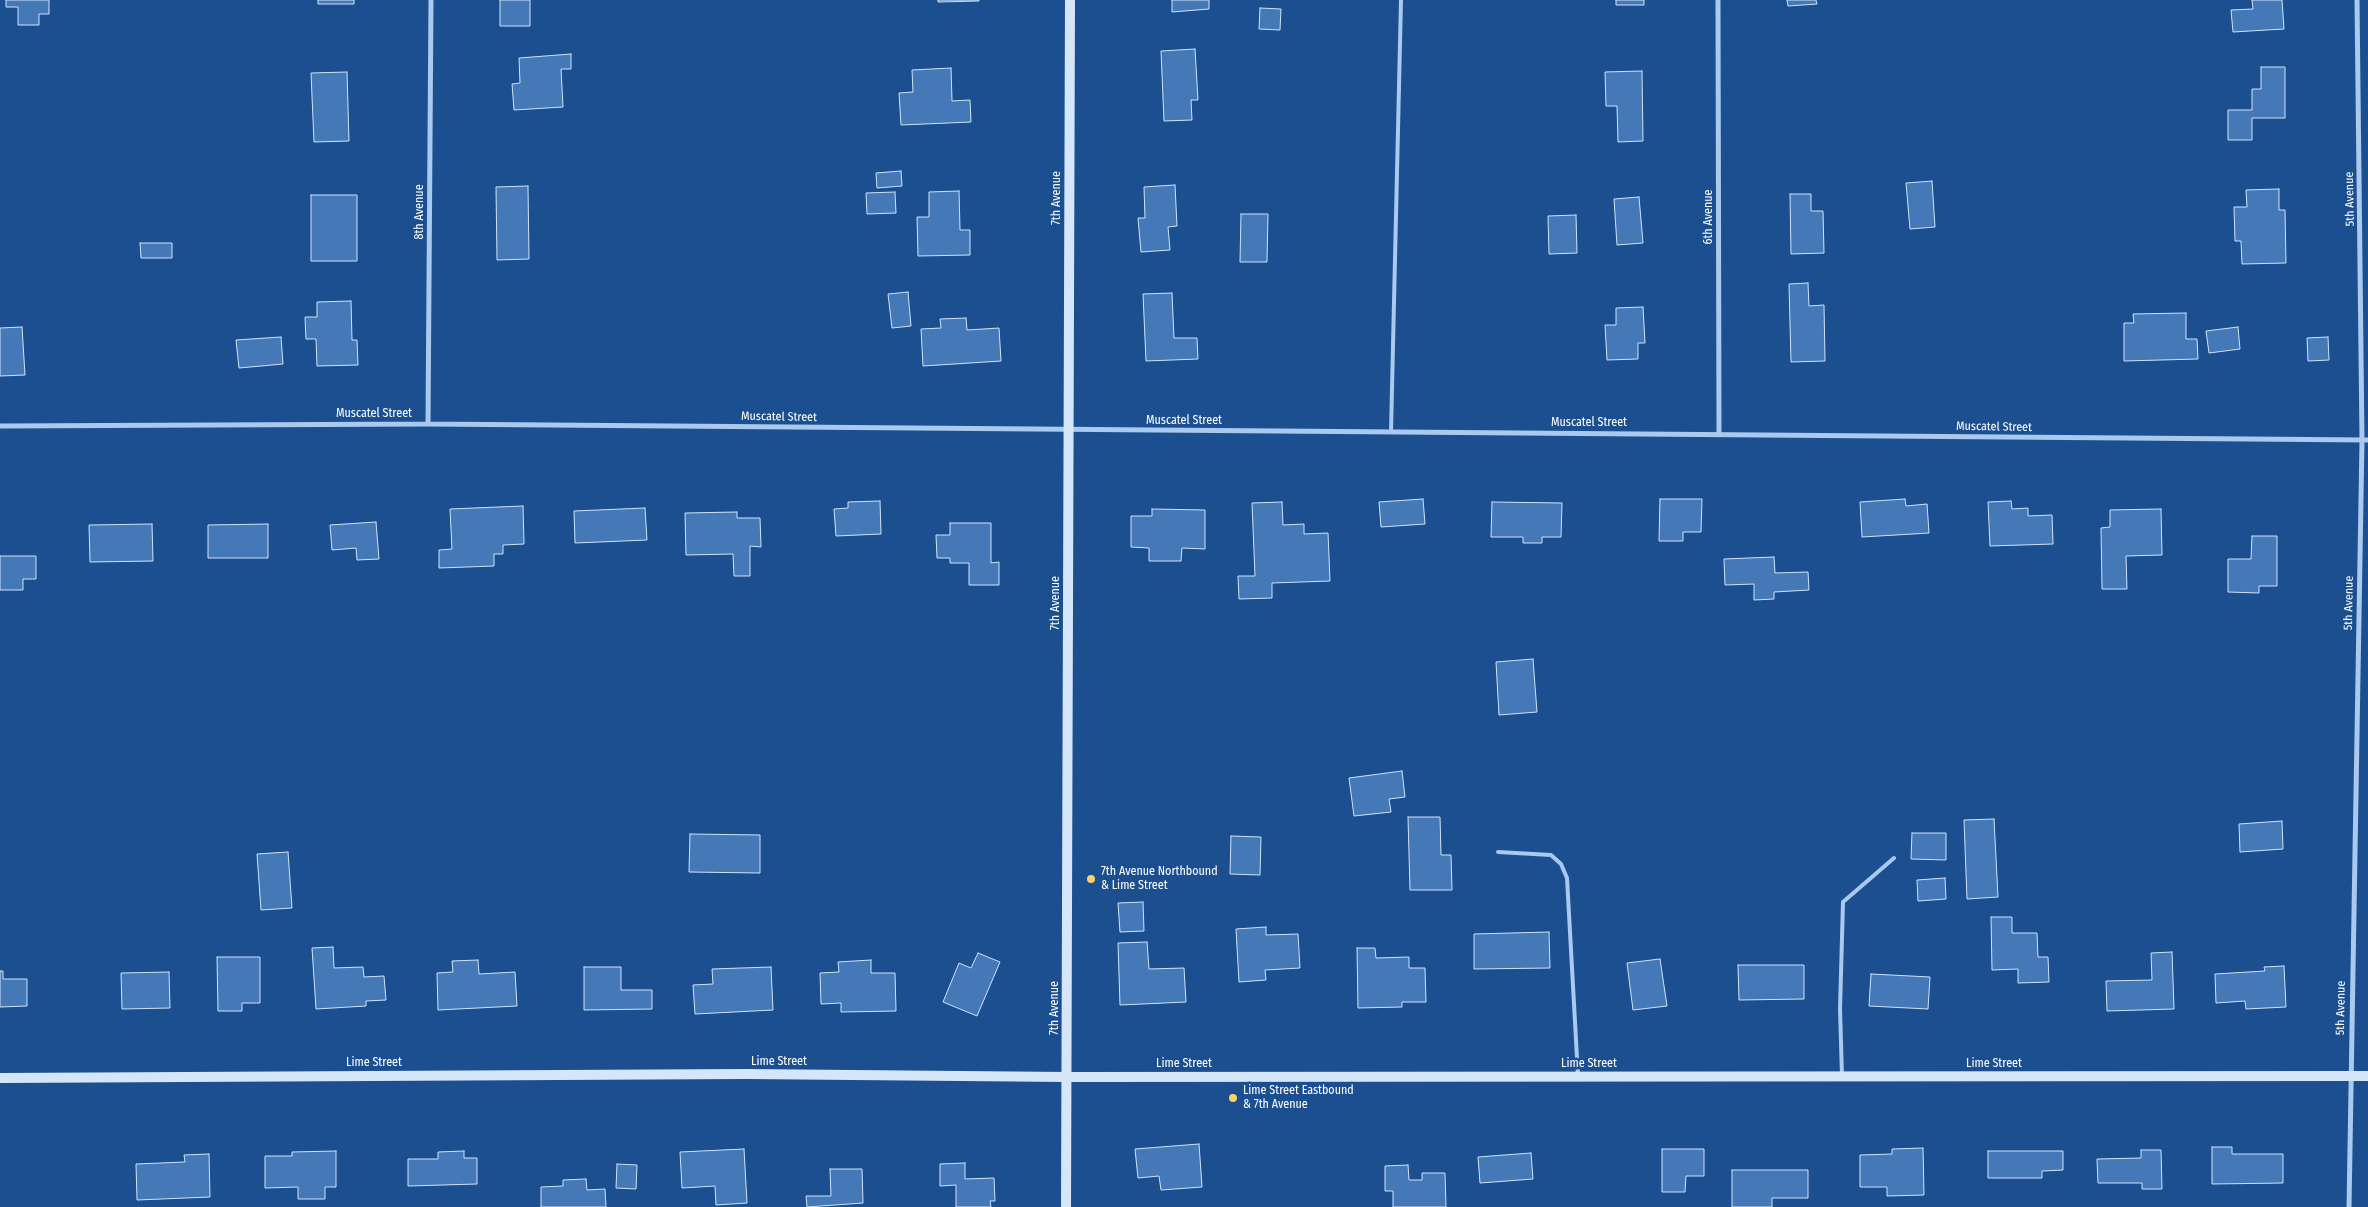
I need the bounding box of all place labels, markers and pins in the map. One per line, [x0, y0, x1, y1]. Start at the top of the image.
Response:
place label: 7th Avenue Northbound & Lime Street [1101, 865, 1218, 893]
marker: 7th Avenue Northbound & Lime Street [1085, 873, 1097, 885]
place label: Lime Street Eastbound & 7th Avenue [1243, 1084, 1354, 1112]
marker: Lime Street Eastbound & 7th Avenue [1227, 1092, 1239, 1104]

